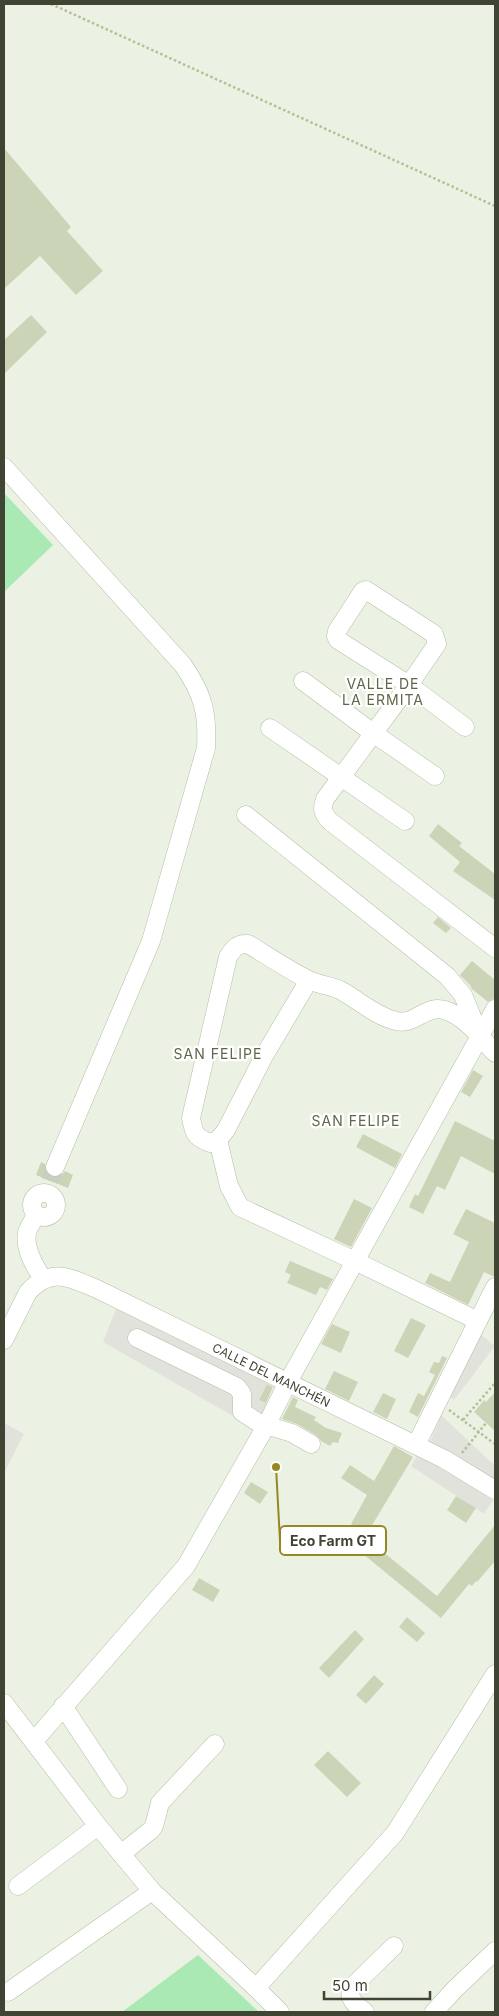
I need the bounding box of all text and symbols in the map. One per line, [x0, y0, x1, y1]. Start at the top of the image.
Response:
district label: VALLE DE LA ERMITA [342, 675, 424, 708]
district label: SAN FELIPE [174, 1045, 262, 1062]
district label: SAN FELIPE [312, 1112, 400, 1129]
street label: CALLE DEL MANCHÉN [210, 1339, 333, 1410]
callout: Eco Farm GT [280, 1526, 386, 1555]
text: Eco Farm GT [290, 1532, 376, 1549]
scale bar [324, 1968, 430, 2000]
text: 50 m [332, 1976, 368, 1995]

